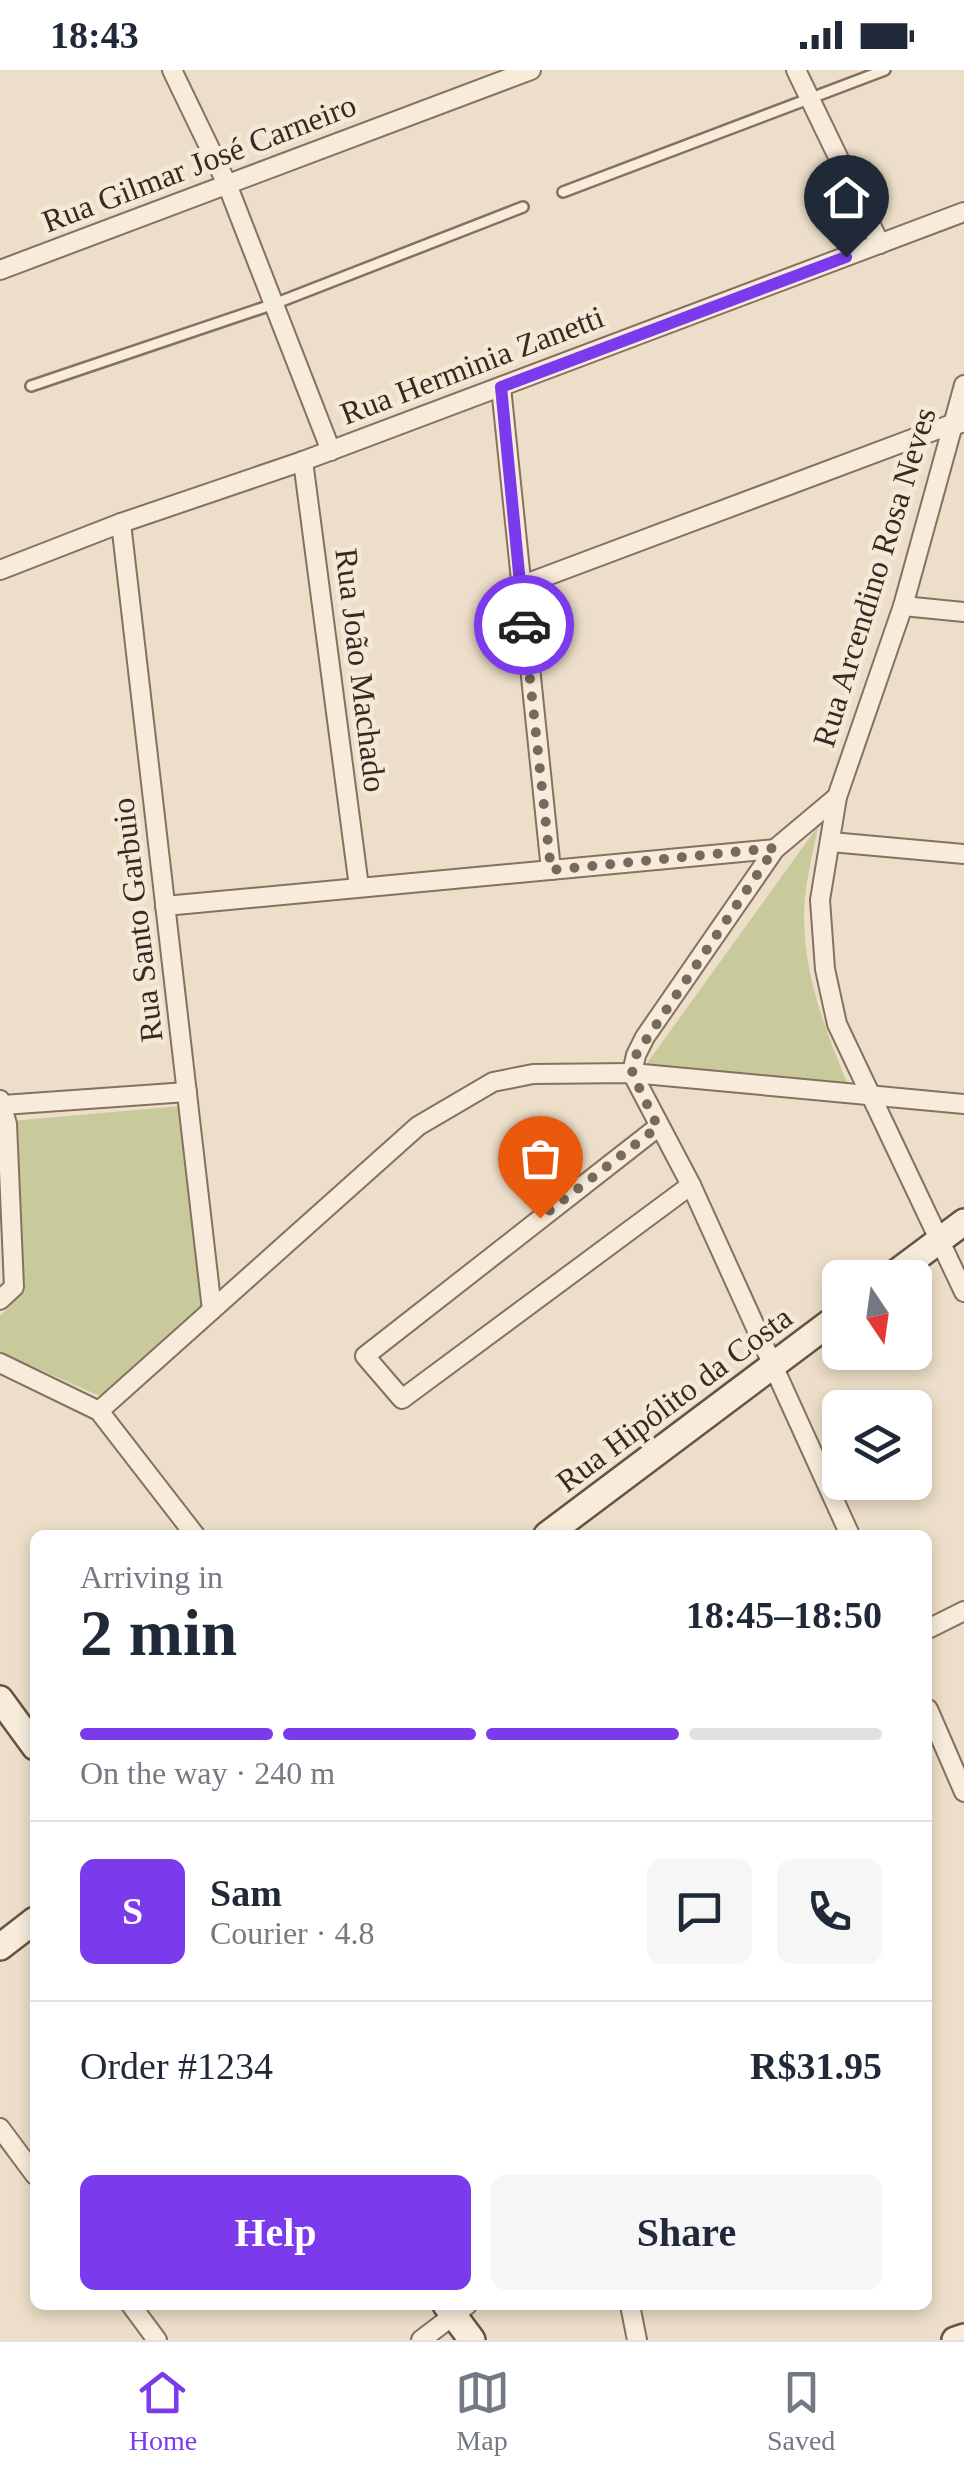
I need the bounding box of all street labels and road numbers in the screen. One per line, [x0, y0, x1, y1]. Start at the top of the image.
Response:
street label: Rua Gilmar José Carneiro [37, 86, 361, 240]
street label: Rua Herminia Zanetti [335, 298, 609, 432]
street label: Rua Arcendino Rosa Neves [805, 403, 943, 751]
street label: Rua João Machado [328, 546, 394, 794]
street label: Rua Santo Garbuio [104, 796, 170, 1044]
street label: Rua Hipólito da Costa [549, 1299, 799, 1499]

